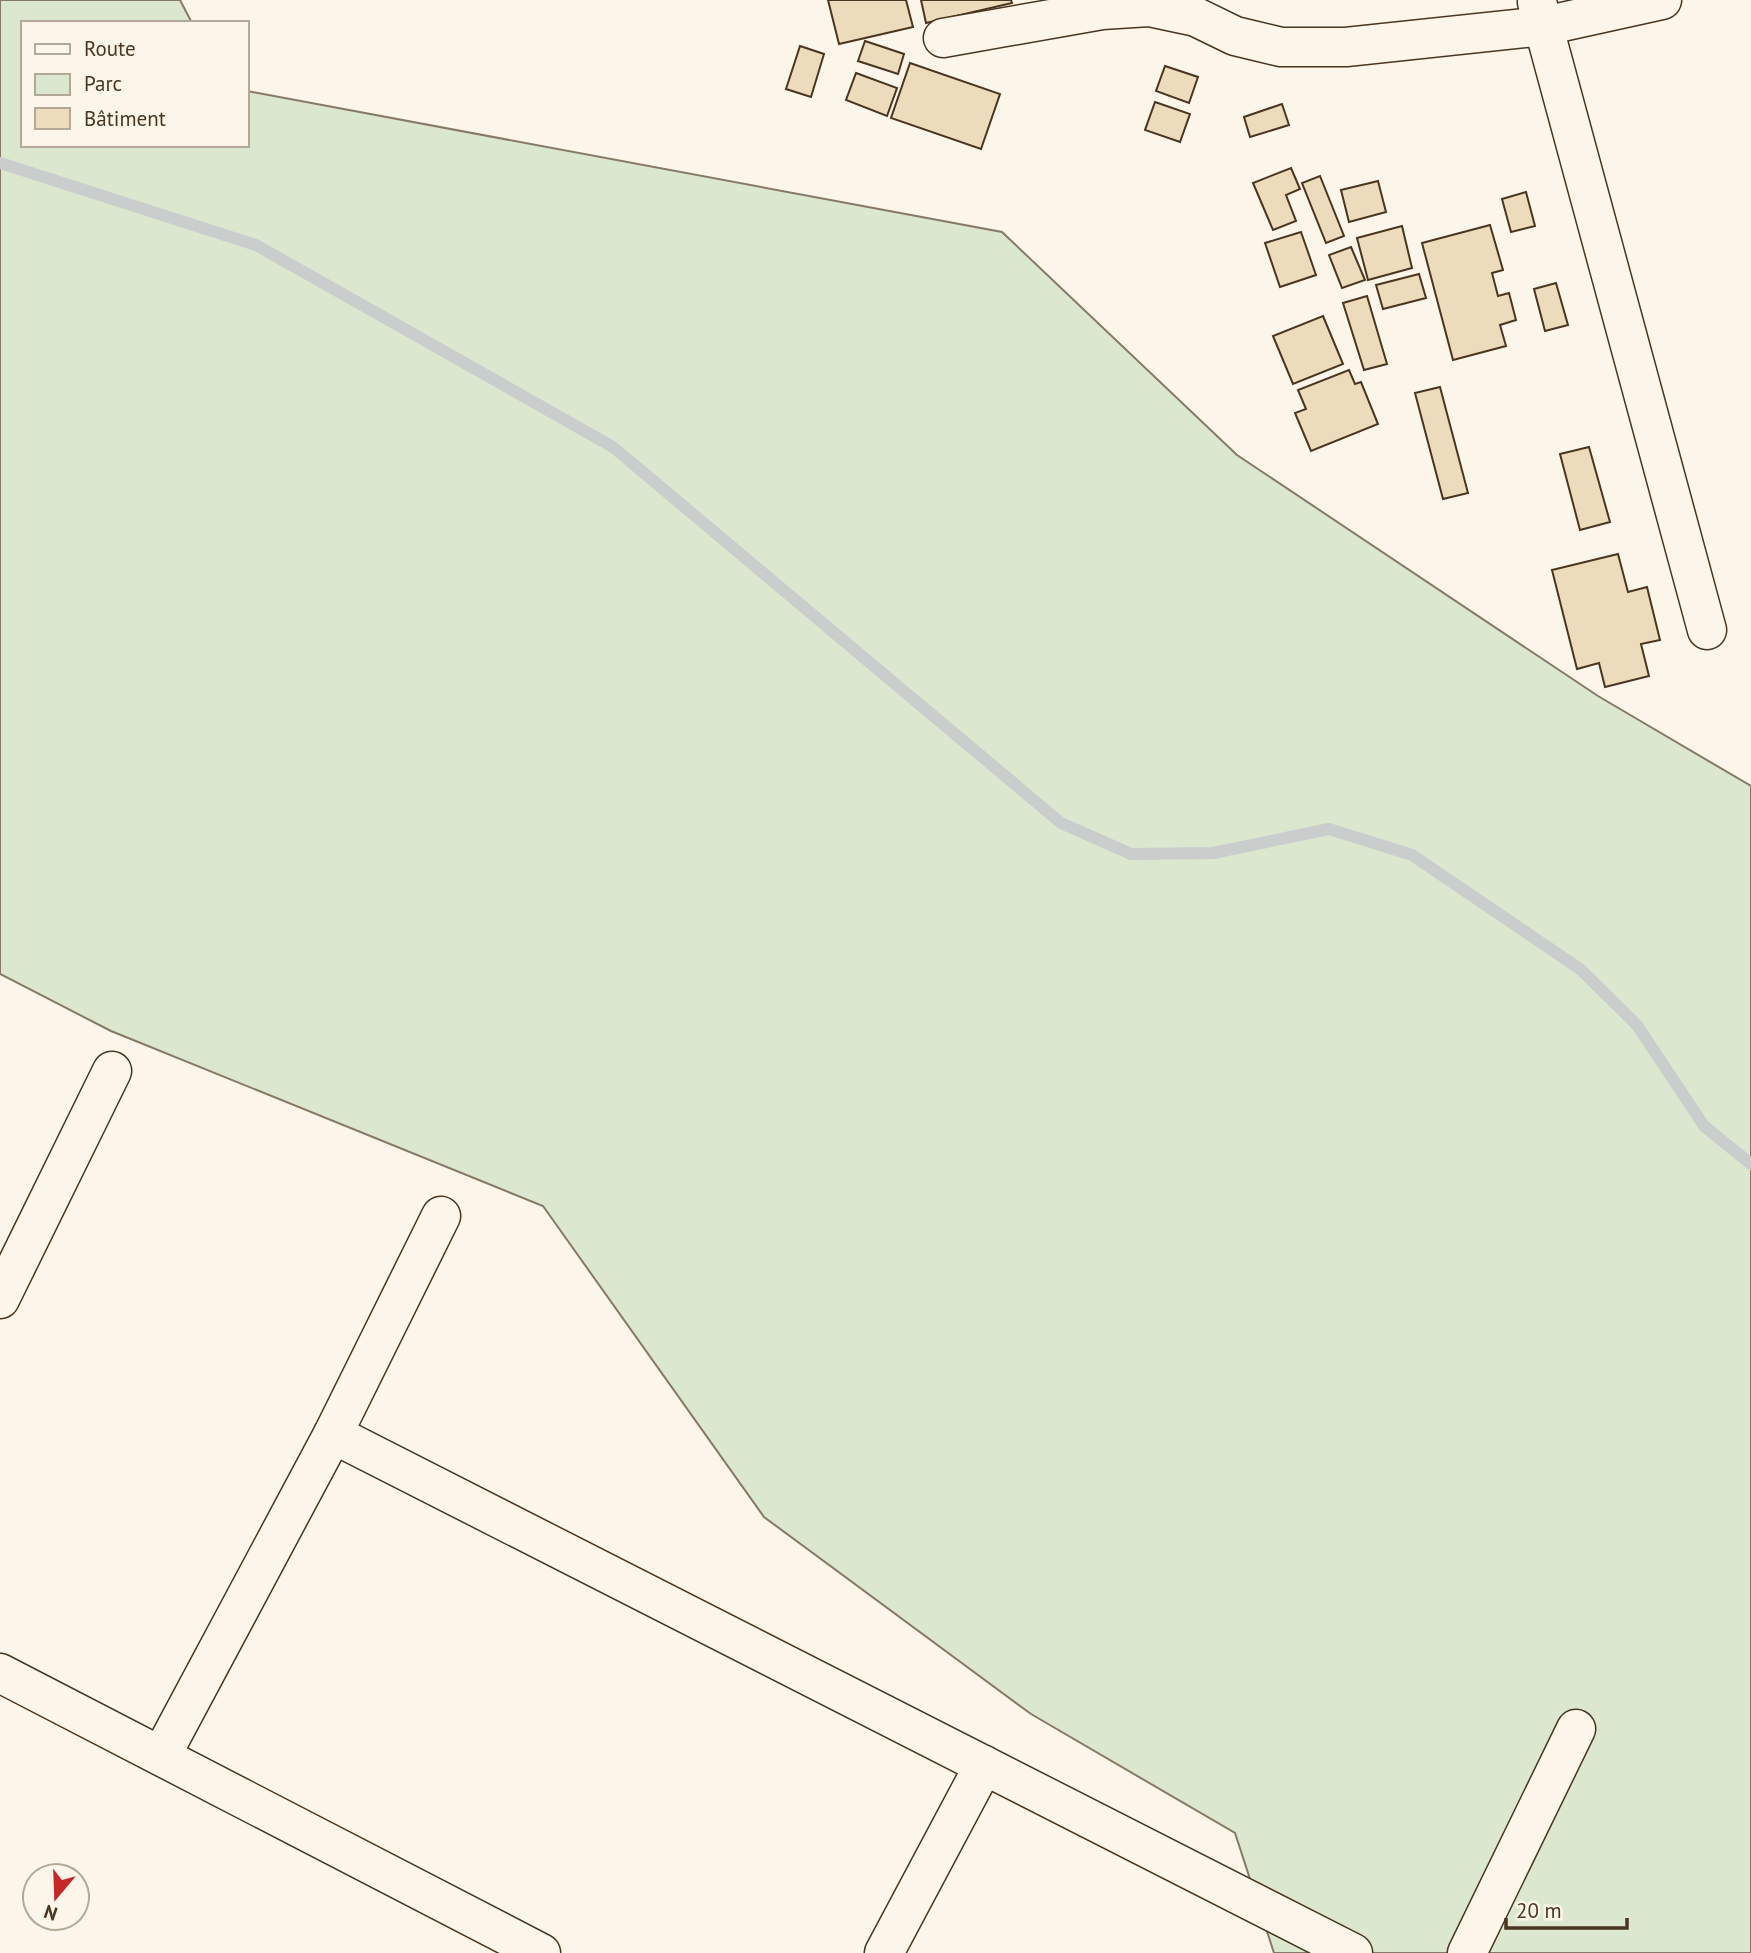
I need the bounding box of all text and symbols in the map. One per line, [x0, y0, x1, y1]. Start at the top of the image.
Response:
legend [21, 21, 248, 147]
text: Route [84, 35, 136, 62]
text: Parc [84, 70, 122, 97]
text: Bâtiment [84, 105, 166, 132]
north arrow [21, 1862, 91, 1932]
scale bar [1506, 1886, 1627, 1930]
text: 20 m [1516, 1897, 1562, 1924]
text: N [41, 1900, 60, 1926]

